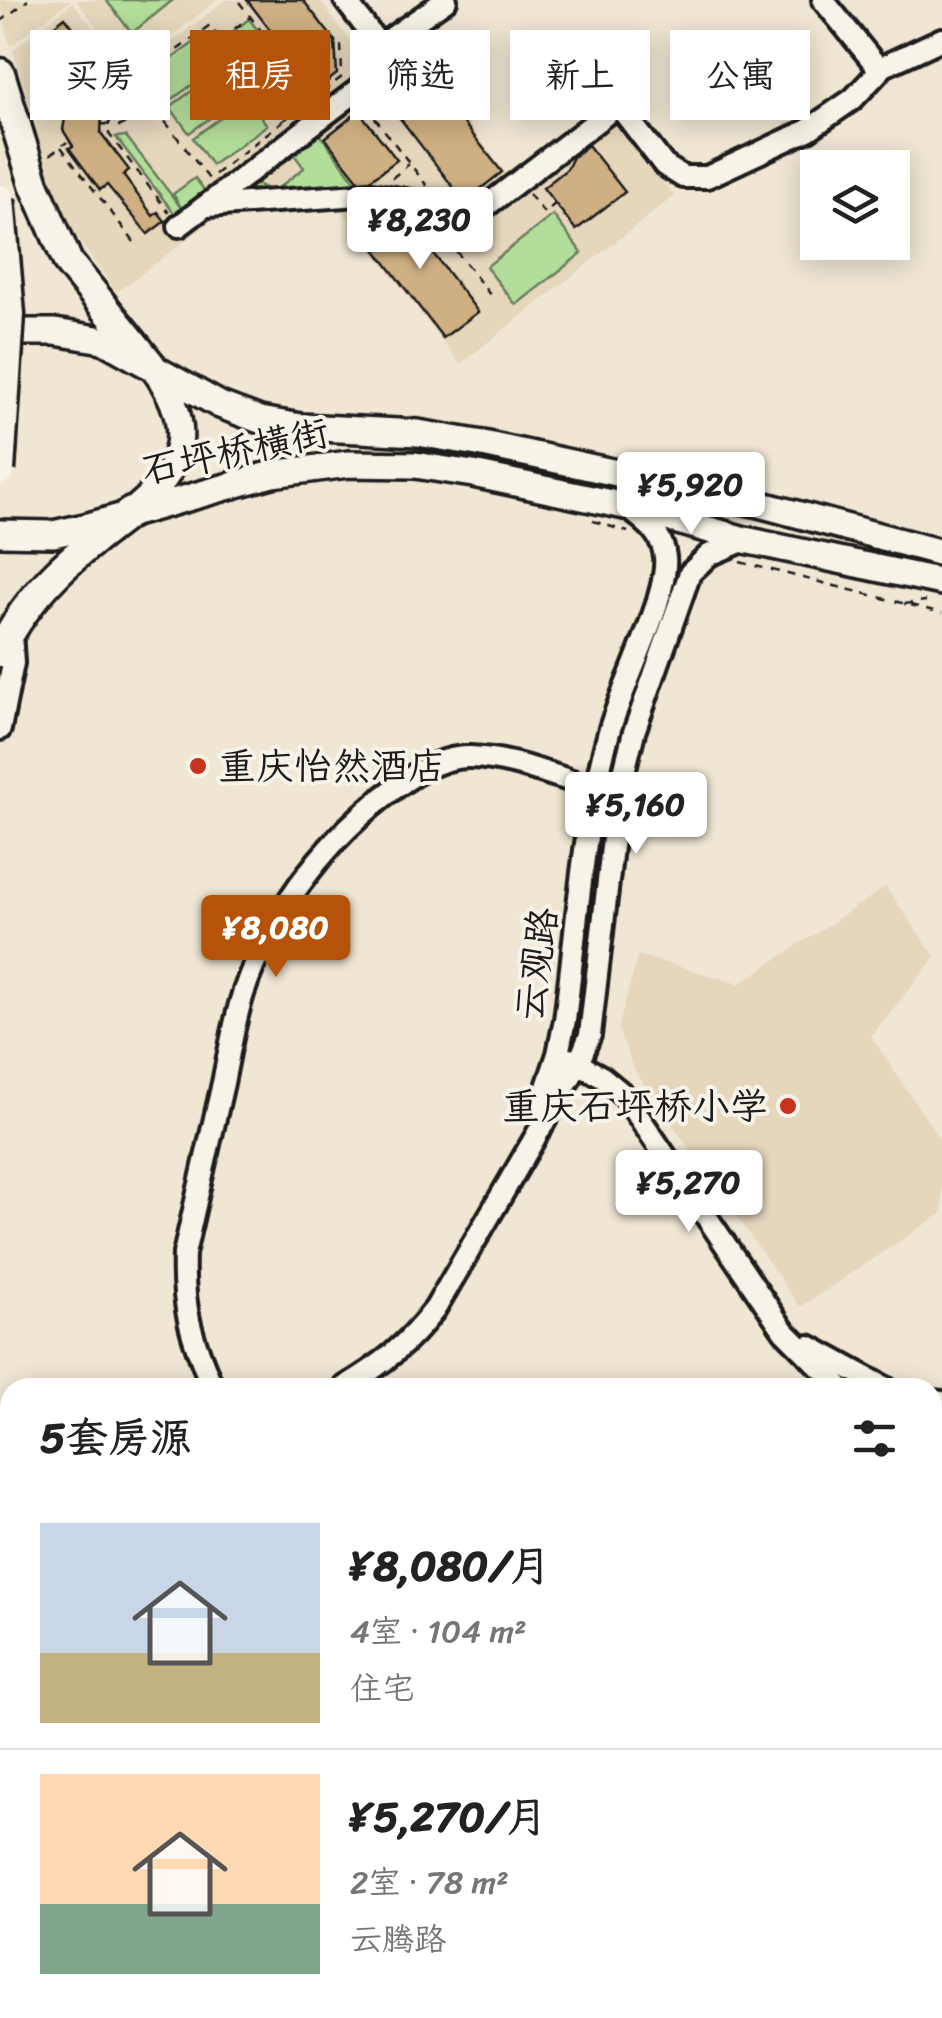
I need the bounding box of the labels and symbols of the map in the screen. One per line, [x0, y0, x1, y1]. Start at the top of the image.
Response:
pin: ¥8,230 [339, 187, 501, 272]
street label: 石坪桥横街 [135, 399, 335, 504]
pin: ¥5,920 [610, 452, 772, 537]
place label: 重庆怡然酒店 [218, 733, 446, 800]
marker: 重庆怡然酒店 [187, 755, 209, 777]
pin: ¥5,160 [555, 772, 717, 857]
pin: ¥8,080 [195, 895, 357, 980]
street label: 云观路 [495, 903, 578, 1025]
place label: 重庆石坪桥小学 [502, 1073, 768, 1140]
marker: 重庆石坪桥小学 [777, 1095, 799, 1117]
pin: ¥5,270 [608, 1150, 770, 1235]

